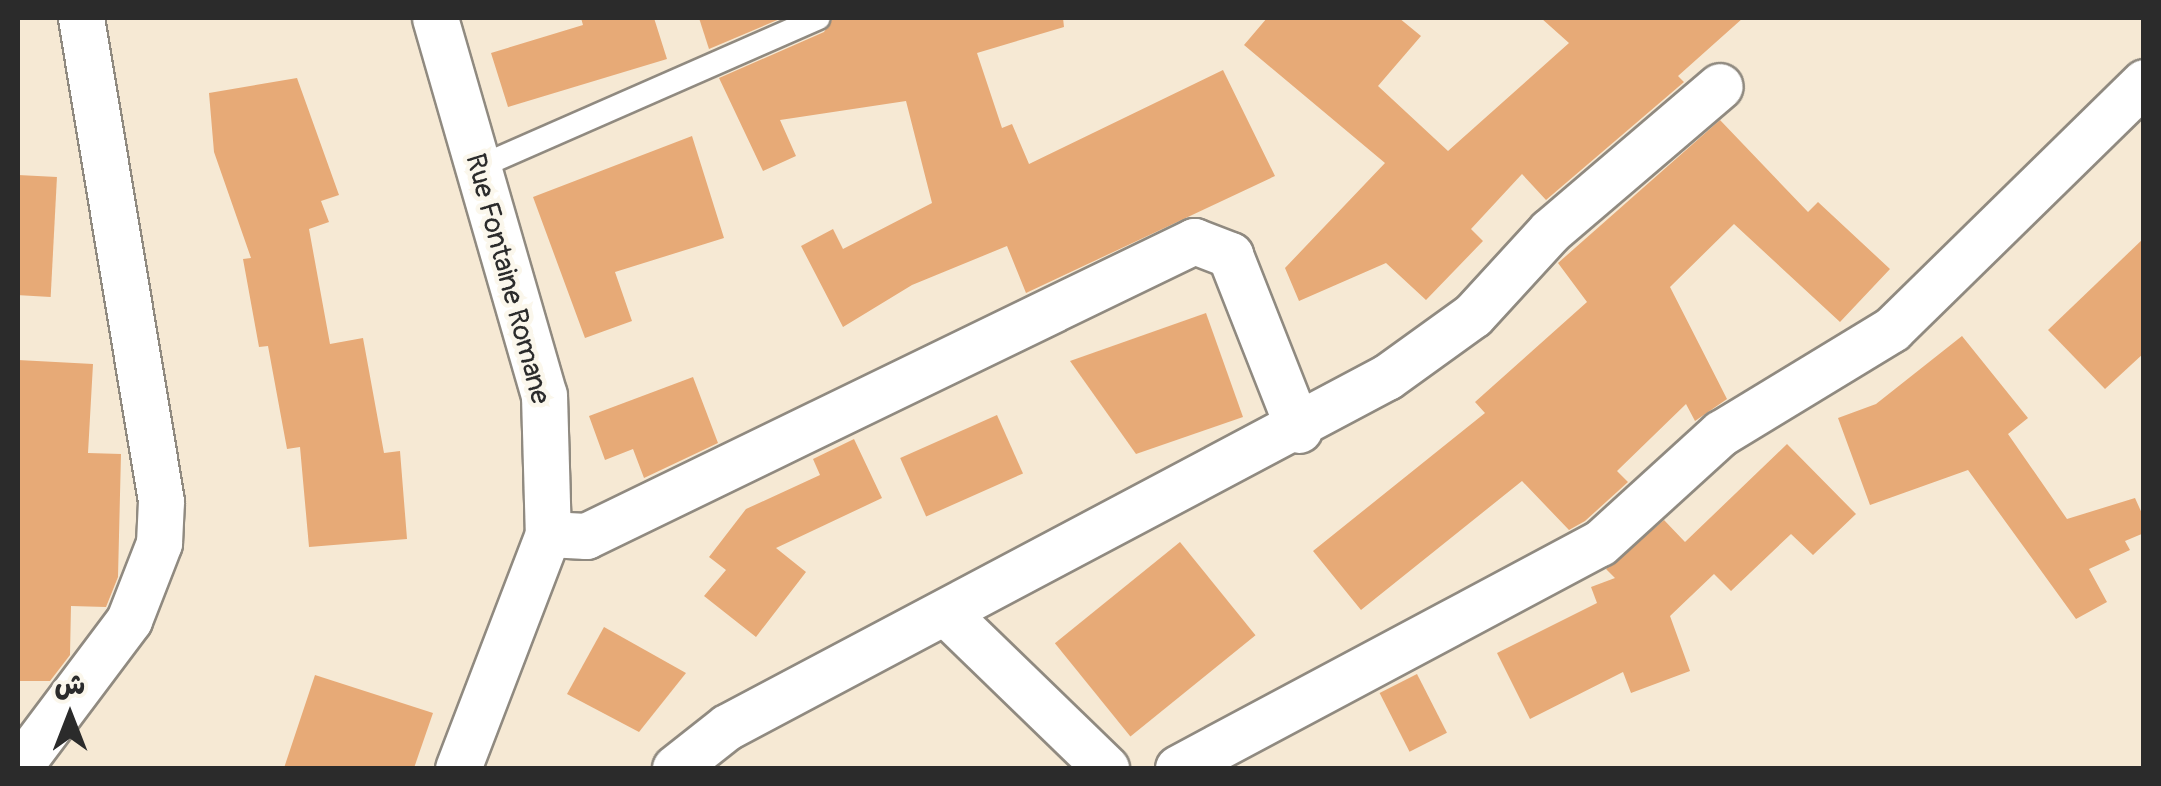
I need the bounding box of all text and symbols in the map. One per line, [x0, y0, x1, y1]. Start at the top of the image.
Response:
street label: Rue Fontaine Romane [457, 150, 557, 408]
north arrow [20, 666, 120, 766]
text: ش [55, 668, 85, 703]

